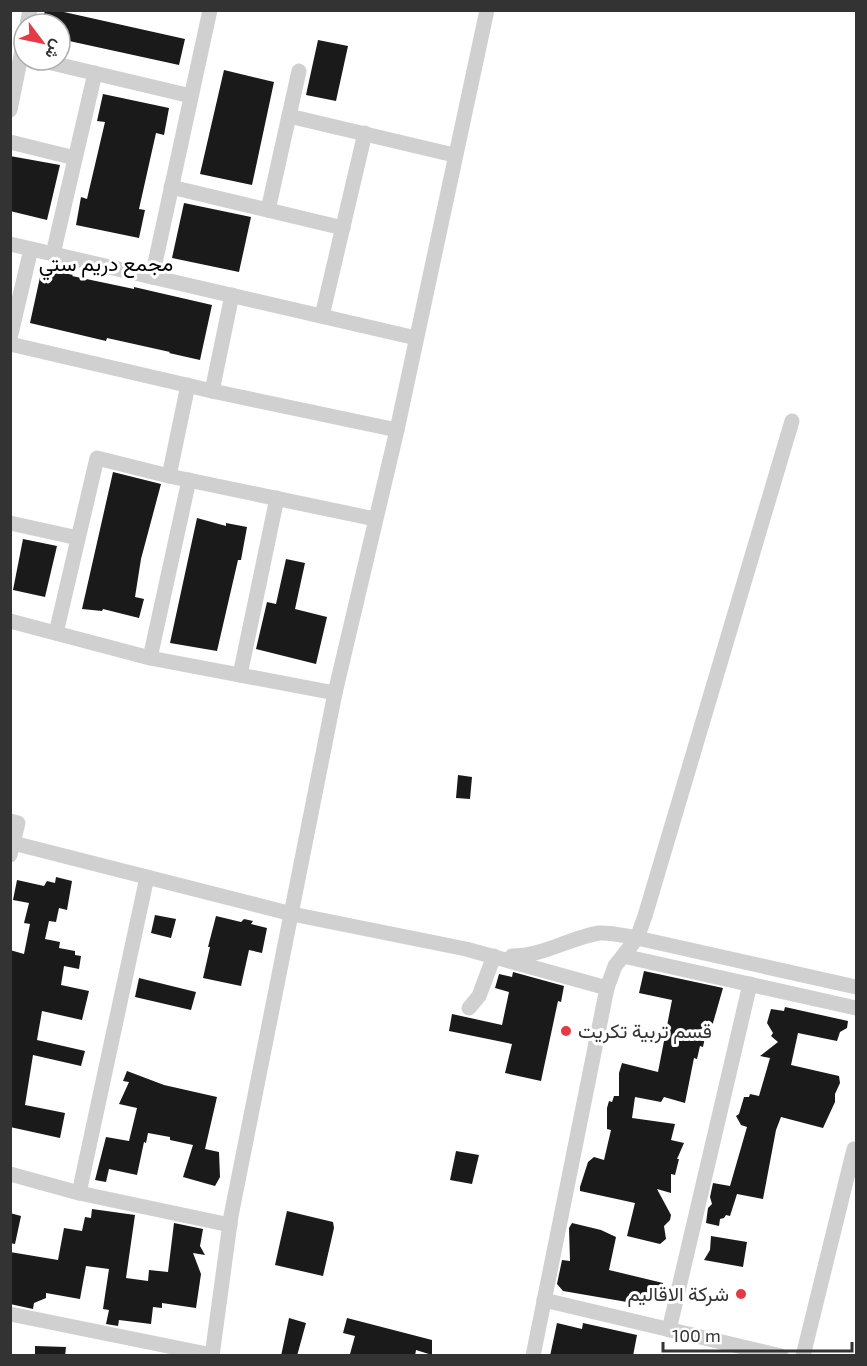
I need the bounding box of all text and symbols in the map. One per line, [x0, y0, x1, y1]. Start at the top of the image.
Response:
north arrow [12, 12, 72, 72]
text: ش [41, 36, 68, 63]
district label: مجمع دريم ستي [39, 250, 173, 281]
place label: قسم تربية تكريت [578, 1018, 712, 1044]
marker: قسم تربية تكريت [559, 1024, 573, 1038]
place label: شركة الاقاليم [628, 1281, 729, 1307]
marker: شركة الاقاليم [734, 1287, 748, 1301]
scale bar [663, 1315, 852, 1353]
text: 100 m [672, 1324, 721, 1346]

